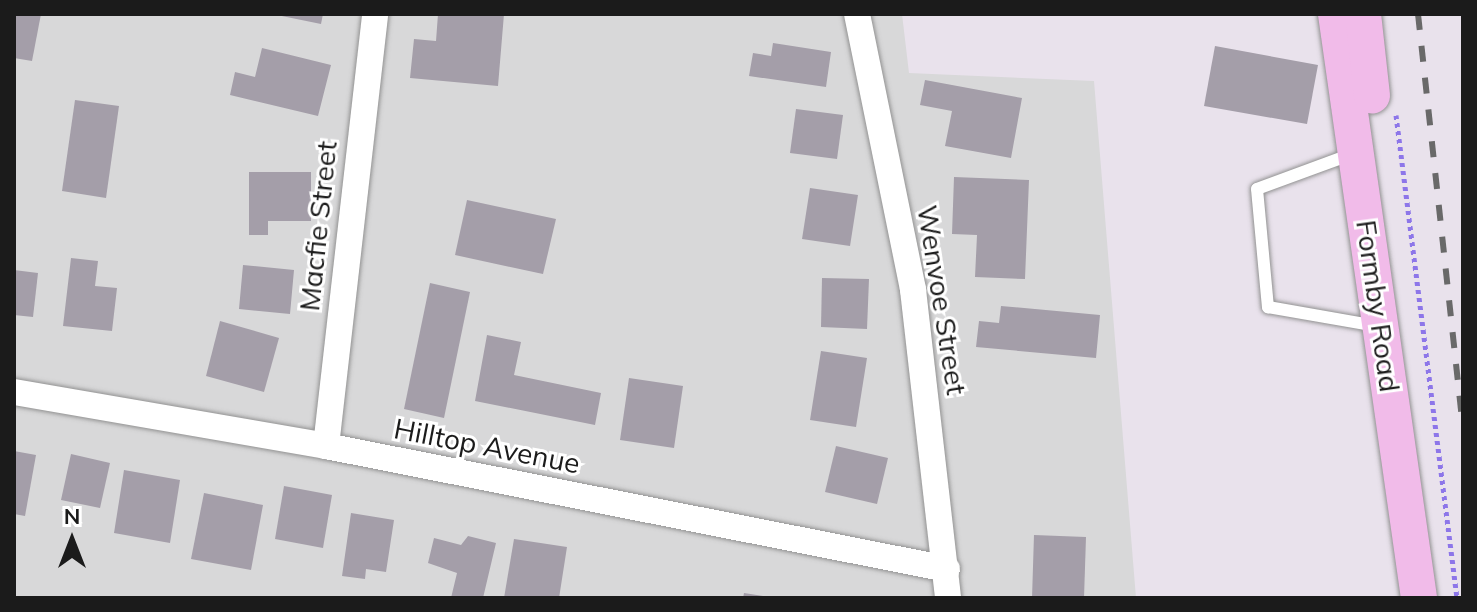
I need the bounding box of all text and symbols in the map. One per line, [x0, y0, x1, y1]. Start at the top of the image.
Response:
street label: Macfie Street [292, 139, 344, 313]
street label: Wenvoe Street [910, 203, 974, 397]
street label: Formby Road [1349, 218, 1407, 394]
street label: Hilltop Avenue [391, 412, 583, 480]
north arrow [32, 500, 112, 580]
text: N [64, 502, 80, 530]

